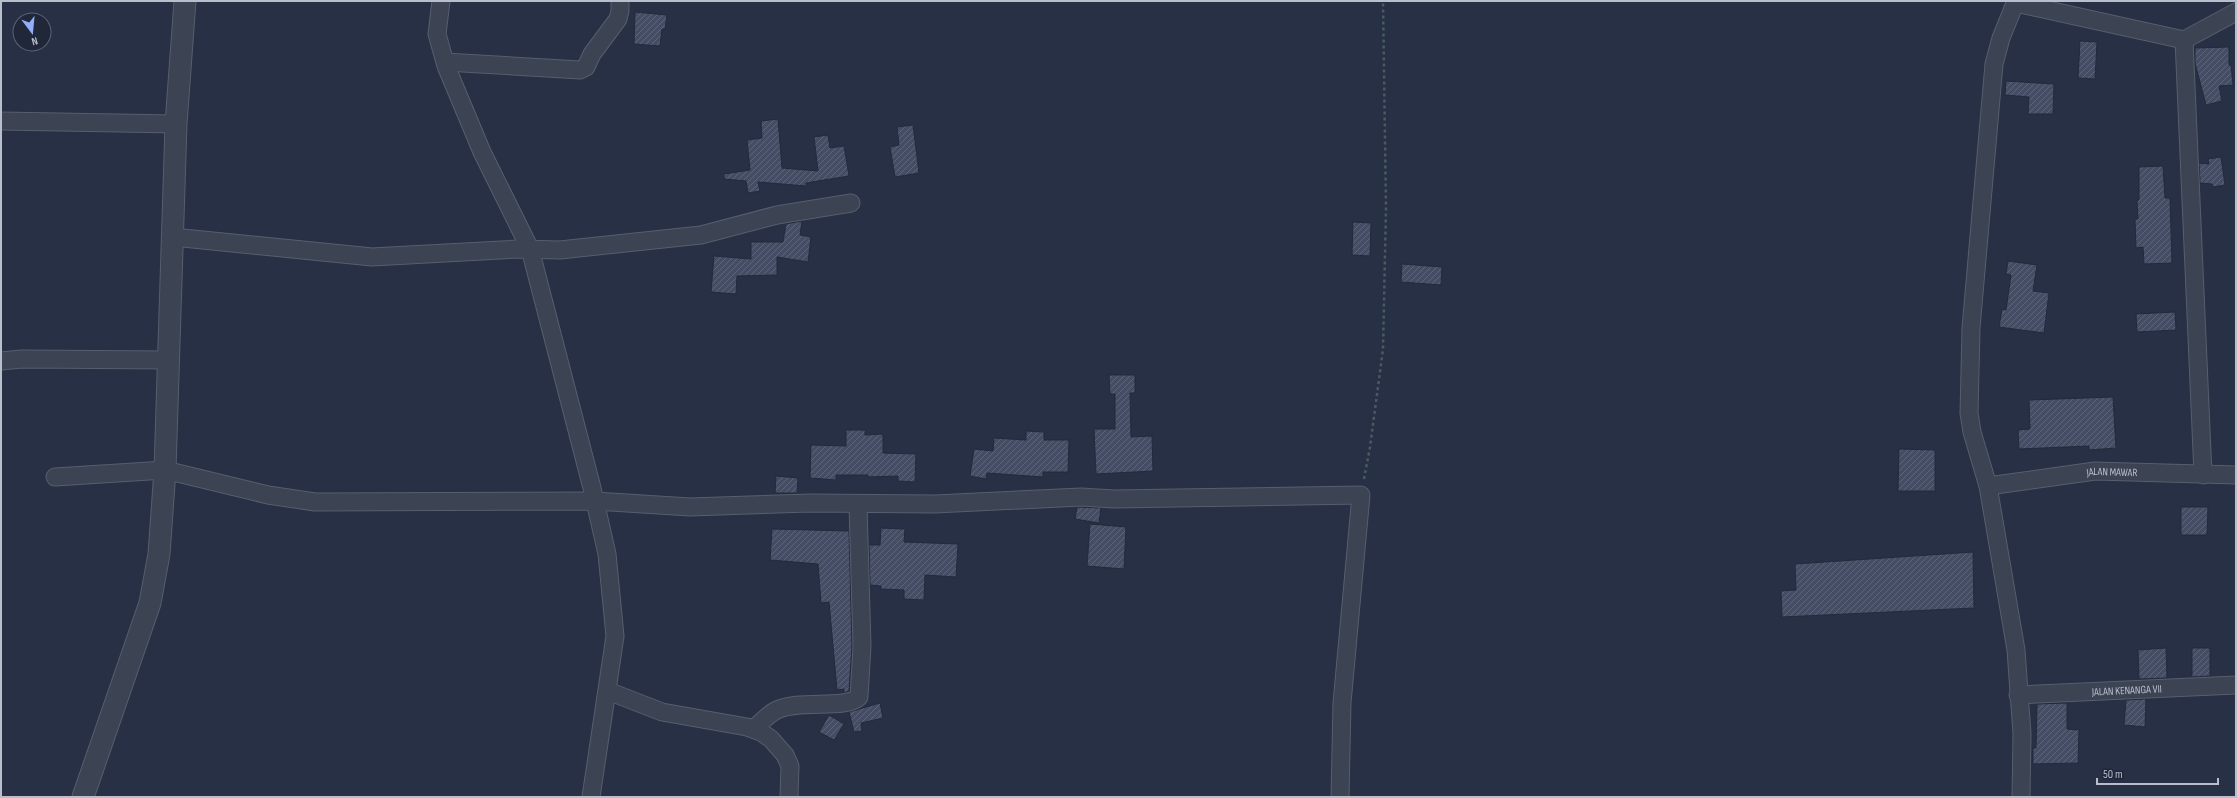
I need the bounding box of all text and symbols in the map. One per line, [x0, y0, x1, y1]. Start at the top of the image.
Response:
north arrow [12, 12, 52, 52]
text: N [30, 34, 39, 48]
street label: JALAN MAWAR [2085, 464, 2138, 479]
street label: JALAN KENANGA VII [2091, 682, 2162, 698]
scale bar [2097, 760, 2218, 786]
text: 50 m [2103, 767, 2123, 782]

